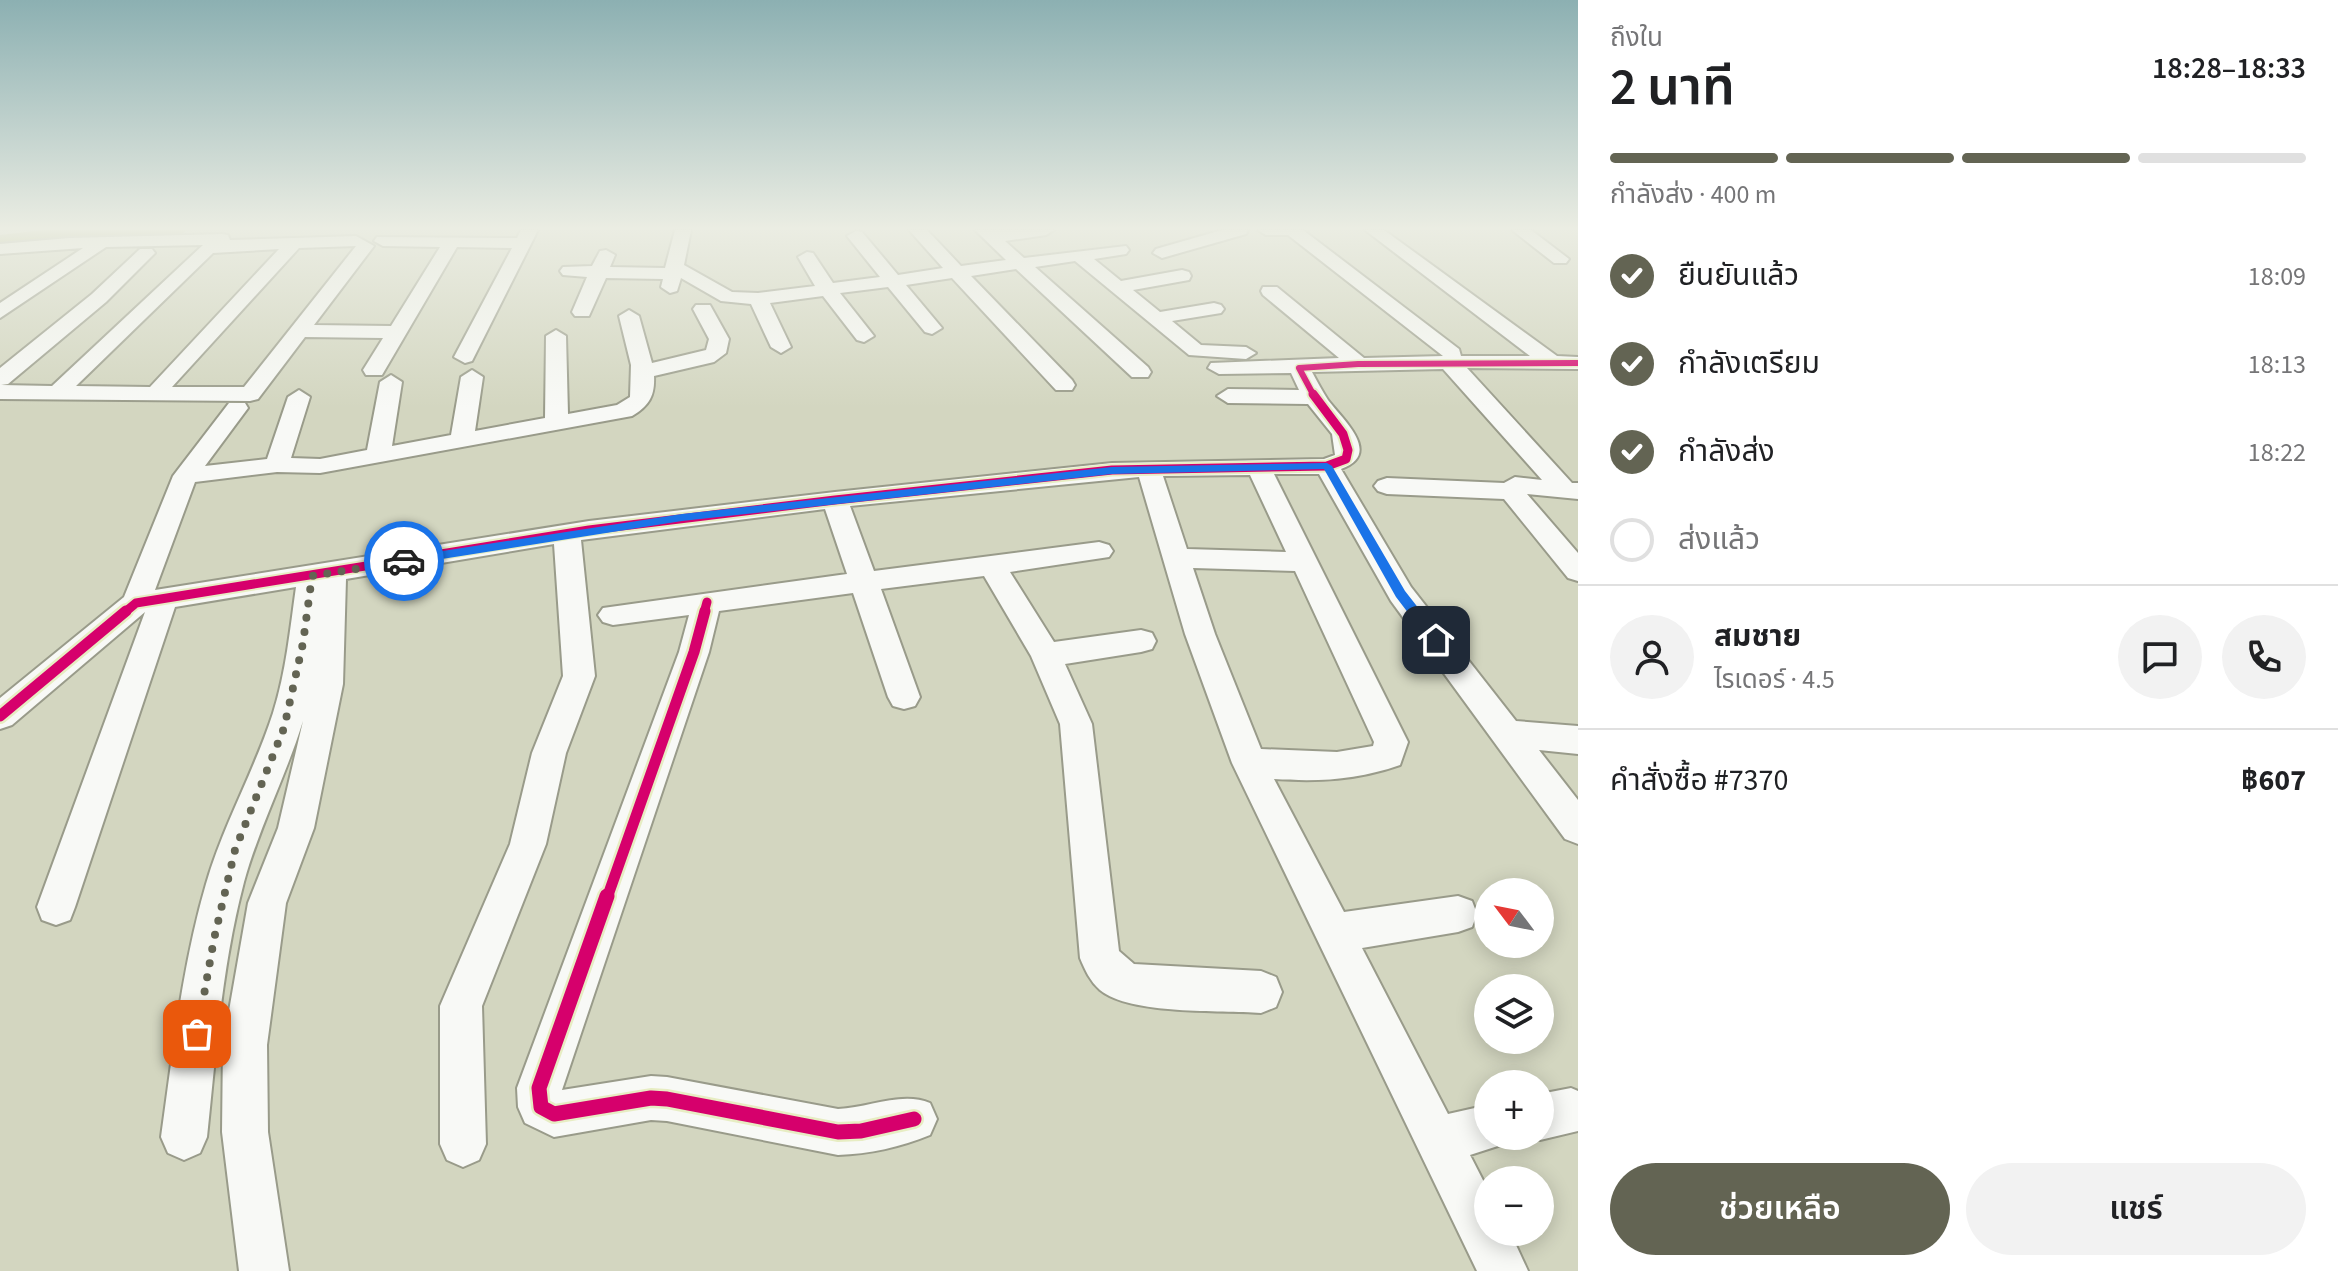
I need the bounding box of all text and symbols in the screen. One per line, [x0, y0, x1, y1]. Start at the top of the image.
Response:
text: ถึงใน [1610, 19, 1663, 56]
text: 18:28–18:33 [2152, 47, 2306, 90]
text: 2 นาที [1610, 51, 1735, 125]
text: กำลังส่ง · 400 m [1610, 176, 1776, 213]
icon: check [1610, 254, 1654, 298]
text: ยืนยันแล้ว [1678, 254, 1799, 297]
text: 18:09 [2248, 258, 2306, 295]
icon: check [1610, 342, 1654, 386]
text: กำลังเตรียม [1678, 342, 1820, 385]
text: 18:13 [2248, 346, 2306, 383]
icon: check [1610, 430, 1654, 474]
text: กำลังส่ง [1678, 430, 1775, 473]
text: 18:22 [2248, 434, 2306, 471]
text: ส่งแล้ว [1678, 518, 1760, 561]
courier [364, 521, 444, 601]
icon: car [382, 539, 426, 583]
pin [1402, 606, 1470, 674]
button: person [1610, 615, 1694, 699]
text: สมชาย [1714, 615, 1801, 658]
button: chat [2118, 615, 2202, 699]
button: phone [2222, 615, 2306, 699]
icon: home [1414, 618, 1458, 662]
text: ไรเดอร์ · 4.5 [1714, 661, 1835, 698]
text: คำสั่งซื้อ #7370 [1610, 759, 1788, 802]
text: ฿607 [2241, 759, 2306, 802]
north arrow [1474, 878, 1554, 958]
map controls [1474, 878, 1554, 1246]
button: layers [1474, 974, 1554, 1054]
pin [163, 1000, 231, 1068]
icon: bag [175, 1012, 219, 1056]
button: + [1474, 1070, 1554, 1150]
button: ช่วยเหลือ [1610, 1163, 1950, 1255]
button: แชร์ [1966, 1163, 2306, 1255]
button: − [1474, 1166, 1554, 1246]

